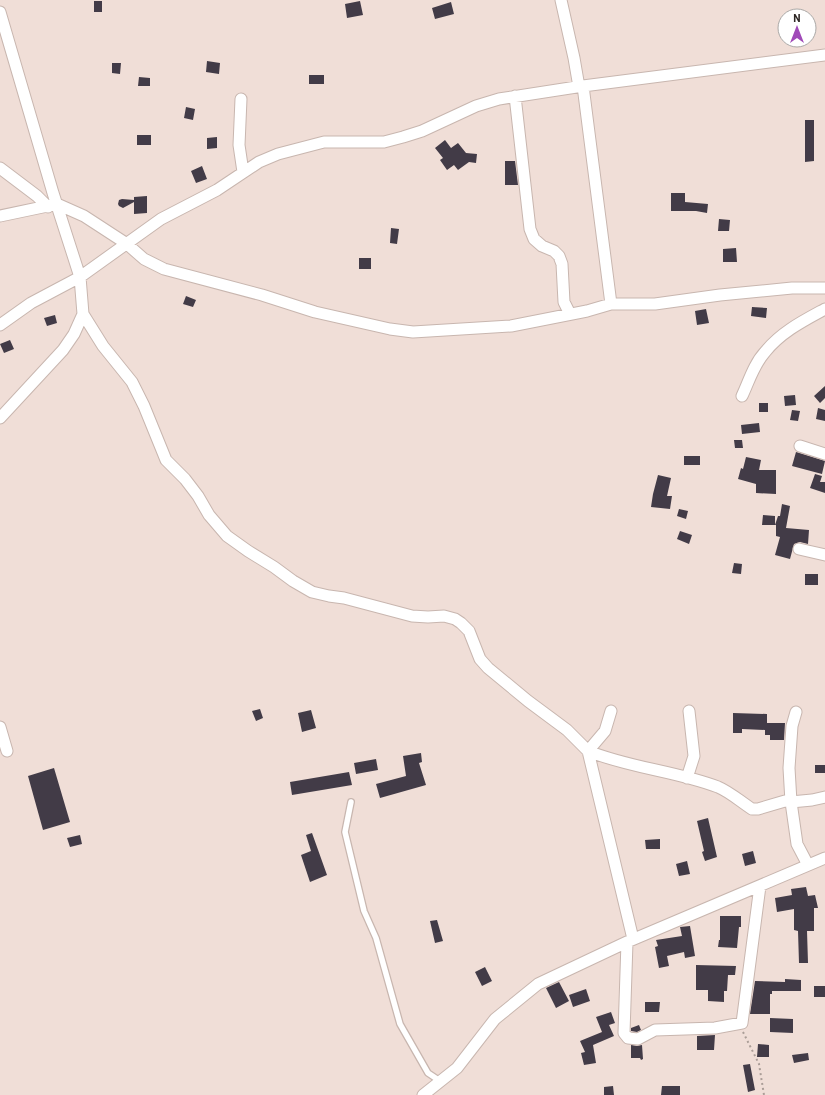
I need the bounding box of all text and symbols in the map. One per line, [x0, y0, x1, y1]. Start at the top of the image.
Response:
north arrow [777, 8, 817, 48]
text: N [793, 11, 801, 24]

